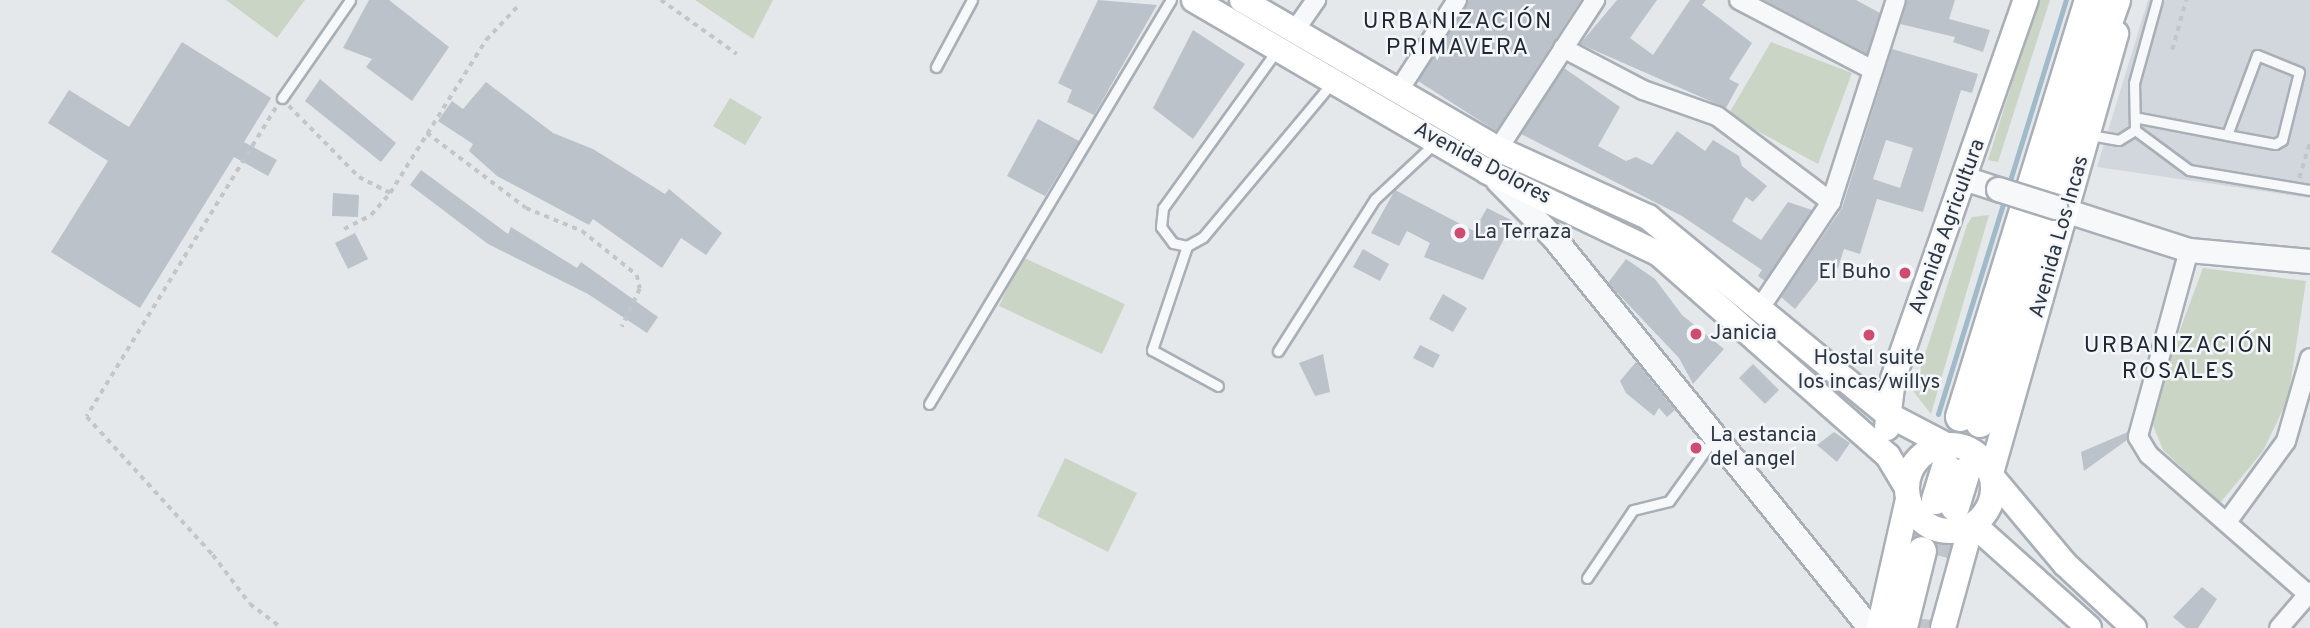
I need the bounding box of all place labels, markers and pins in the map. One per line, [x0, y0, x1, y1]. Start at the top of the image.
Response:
place label: La Terraza [1474, 220, 1572, 246]
marker: La Terraza [1452, 225, 1468, 241]
place label: El Buho [1819, 260, 1891, 286]
marker: El Buho [1897, 265, 1913, 281]
place label: Janicia [1710, 321, 1777, 347]
marker: Janicia [1688, 326, 1704, 342]
marker: Hostal suite los incas/willys [1861, 327, 1877, 343]
place label: Hostal suite los incas/willys [1798, 346, 1940, 396]
place label: La estancia del angel [1710, 423, 1817, 473]
marker: La estancia del angel [1688, 440, 1704, 456]

